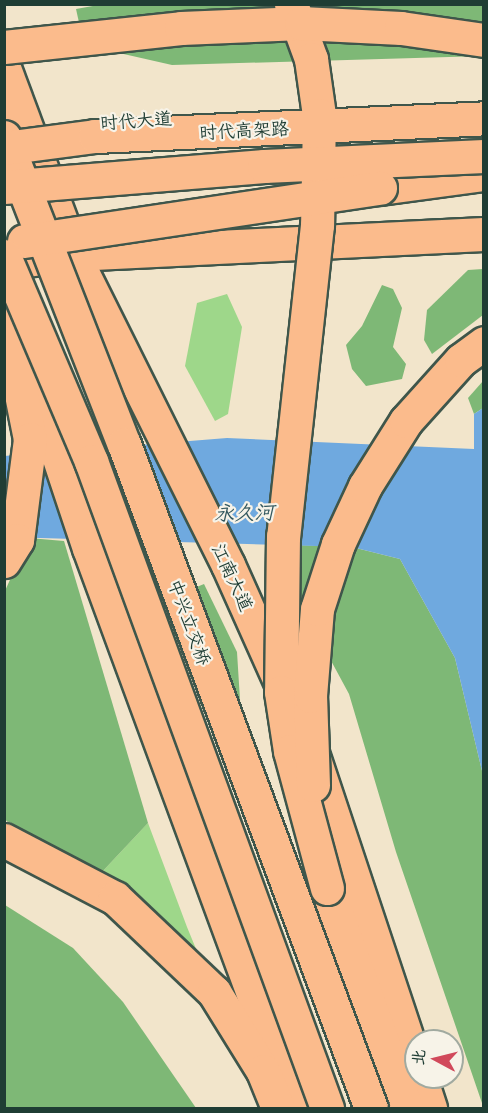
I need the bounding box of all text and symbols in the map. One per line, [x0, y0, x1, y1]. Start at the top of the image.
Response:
street label: 时代大道 [99, 107, 173, 133]
street label: 时代高架路 [198, 117, 290, 143]
water label: 永久河 [214, 499, 274, 525]
street label: 江南大道 [208, 540, 258, 614]
street label: 中兴立交桥 [164, 576, 216, 668]
north arrow [404, 1029, 464, 1089]
text: 北 [406, 1048, 429, 1066]

